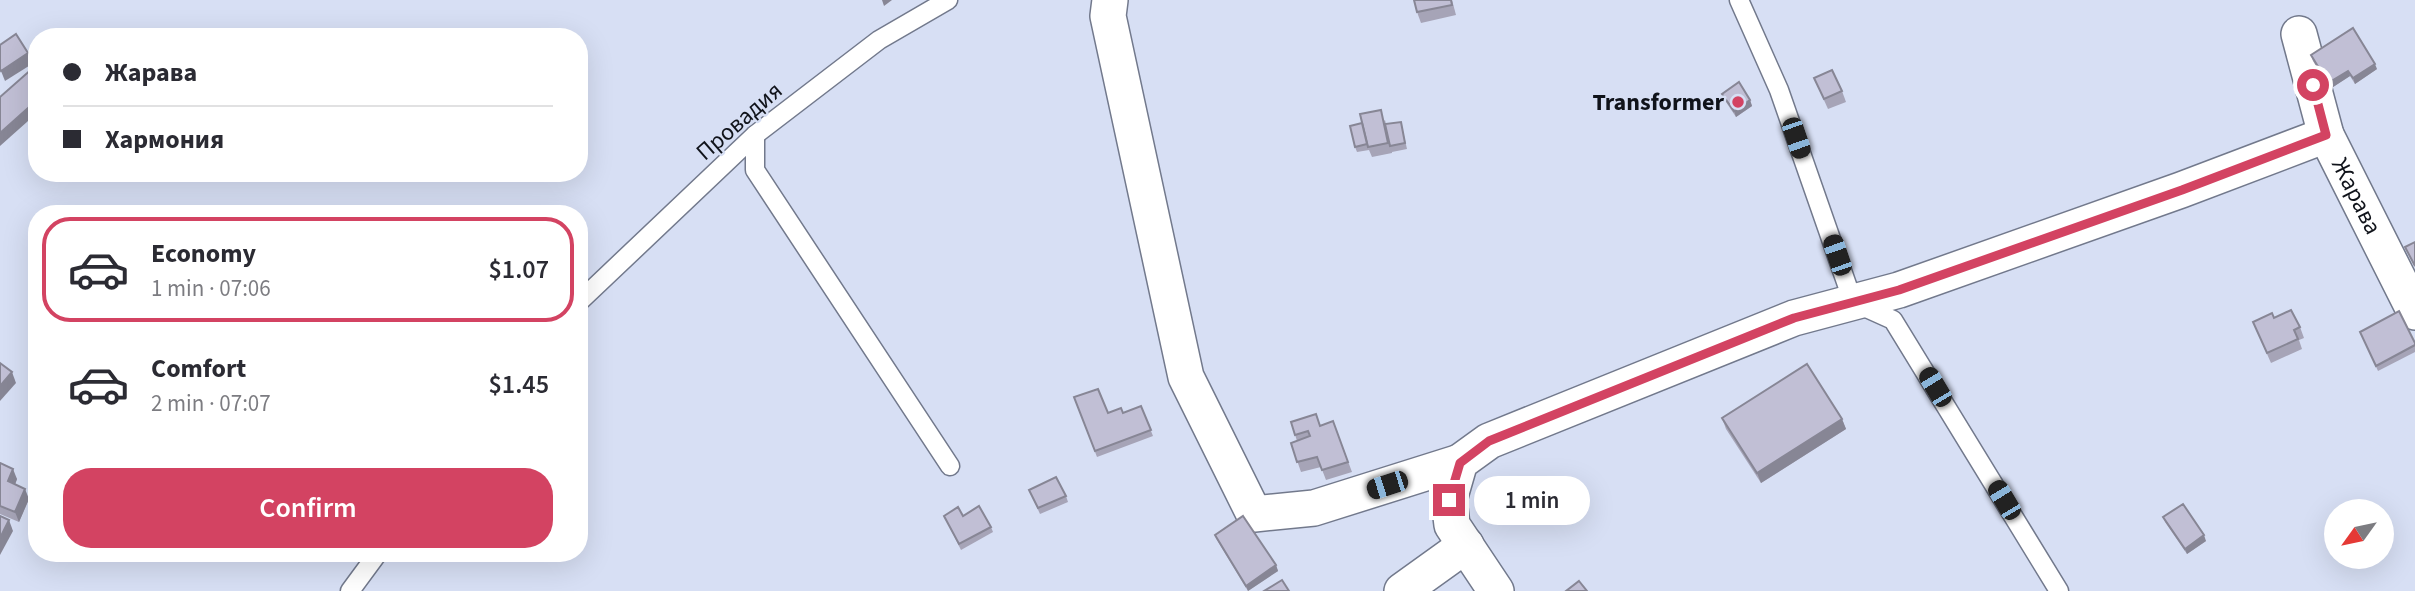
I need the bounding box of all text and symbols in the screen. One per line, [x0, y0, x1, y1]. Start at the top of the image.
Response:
text: Жарава [105, 54, 197, 91]
route start [2297, 69, 2329, 101]
street label: Провадия [688, 74, 790, 169]
place label: Transformer [1592, 85, 1724, 120]
marker: Transformer [1730, 94, 1746, 110]
car [1780, 115, 1813, 161]
text: Хармония [105, 121, 224, 158]
street label: Жарава [2322, 152, 2390, 241]
car [1821, 232, 1854, 278]
text: Economy [151, 235, 256, 272]
icon: car [67, 238, 130, 301]
text: $1.07 [488, 251, 549, 288]
text: 1 min · 07:06 [151, 272, 271, 305]
text: Comfort [151, 350, 246, 387]
icon: car [67, 353, 130, 416]
car [1916, 364, 1955, 410]
text: $1.45 [488, 366, 549, 403]
text: 2 min · 07:07 [151, 387, 271, 420]
button: Confirm [63, 468, 553, 548]
car [1364, 469, 1411, 501]
callout: 1 min [1474, 476, 1589, 524]
car [1985, 477, 2024, 523]
route end [1433, 484, 1465, 516]
text: 1 min [1505, 484, 1559, 517]
north arrow [2324, 499, 2394, 569]
map controls [2324, 499, 2394, 569]

